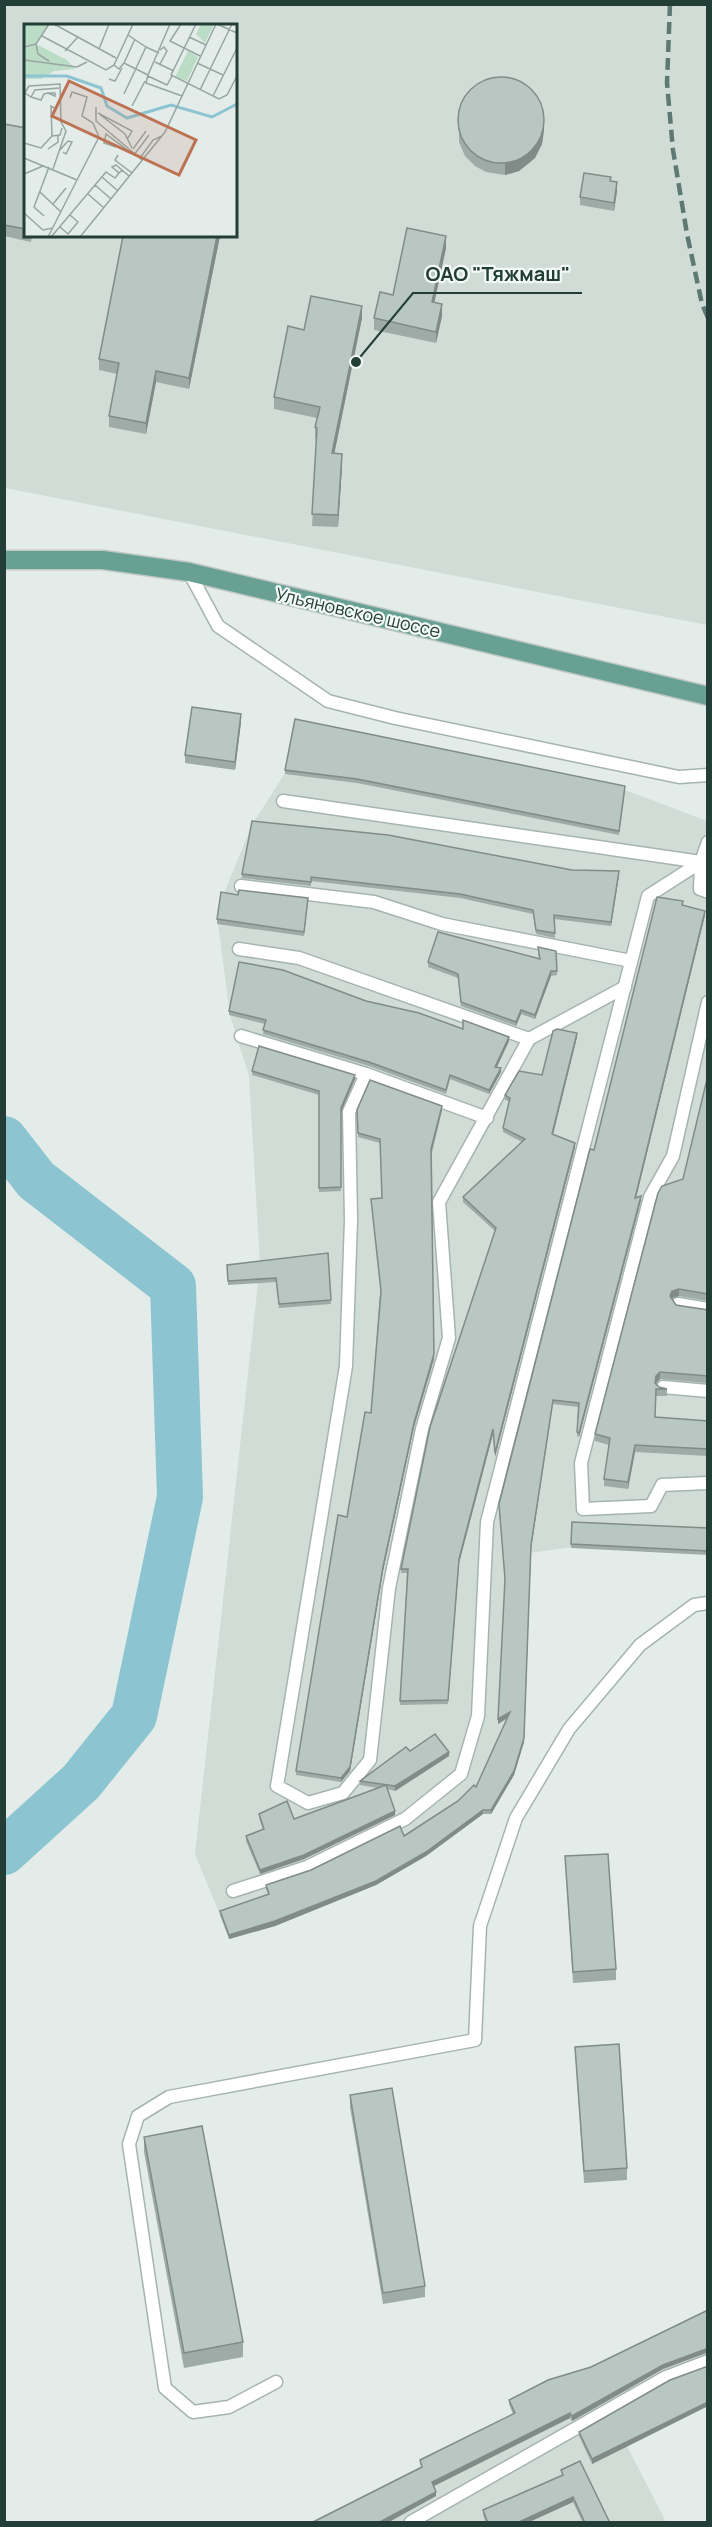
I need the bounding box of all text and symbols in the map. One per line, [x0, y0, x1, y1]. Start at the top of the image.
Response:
inset map [24, 24, 237, 237]
callout: ОАО "Тяжмаш" [413, 255, 582, 293]
text: ОАО "Тяжмаш" [426, 260, 570, 287]
street label: Ульяновское шоссе [273, 581, 443, 643]

